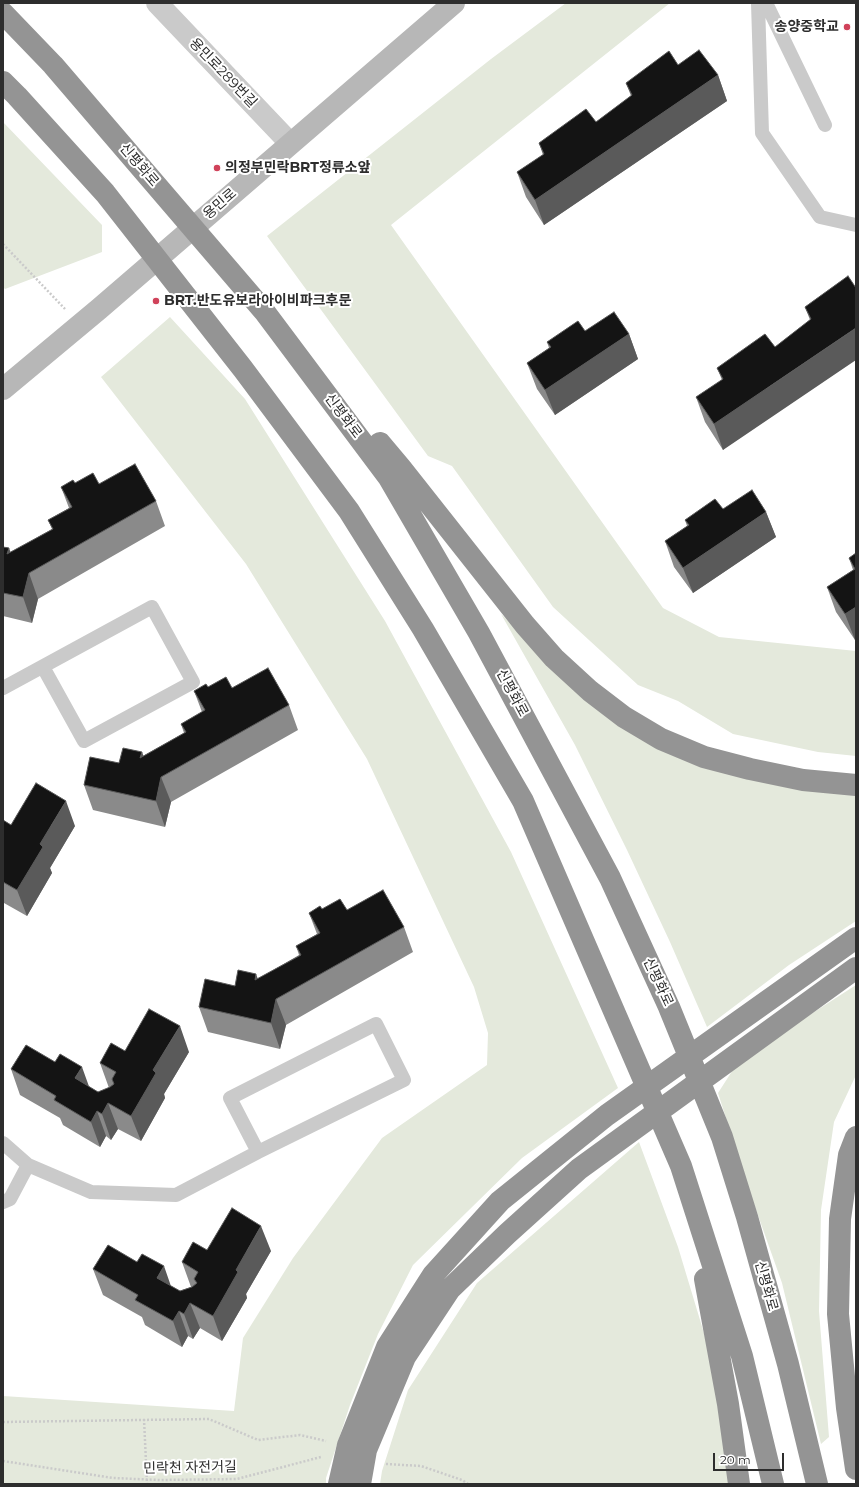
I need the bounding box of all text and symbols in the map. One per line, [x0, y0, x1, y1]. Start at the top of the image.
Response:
place label: 송양중학교 [775, 19, 839, 35]
marker: 송양중학교 [842, 22, 852, 32]
street label: 용민로289번길 [186, 35, 260, 111]
street label: 신평화로 [116, 140, 162, 190]
place label: 의정부민락BRT정류소앞 [225, 160, 370, 176]
marker: 의정부민락BRT정류소앞 [212, 163, 222, 173]
street label: 용민로 [200, 185, 240, 223]
place label: BRT.반도유보라아이비파크후문 [164, 293, 351, 309]
marker: BRT.반도유보라아이비파크후문 [151, 296, 161, 306]
street label: 신평화로 [321, 390, 365, 442]
street label: 신평화로 [492, 666, 532, 720]
street label: 신평화로 [640, 955, 676, 1009]
street label: 신평화로 [751, 1259, 781, 1313]
scale bar [715, 1445, 786, 1471]
text: 20 m [720, 1452, 751, 1467]
street label: 민락천 자전거길 [143, 1459, 237, 1477]

